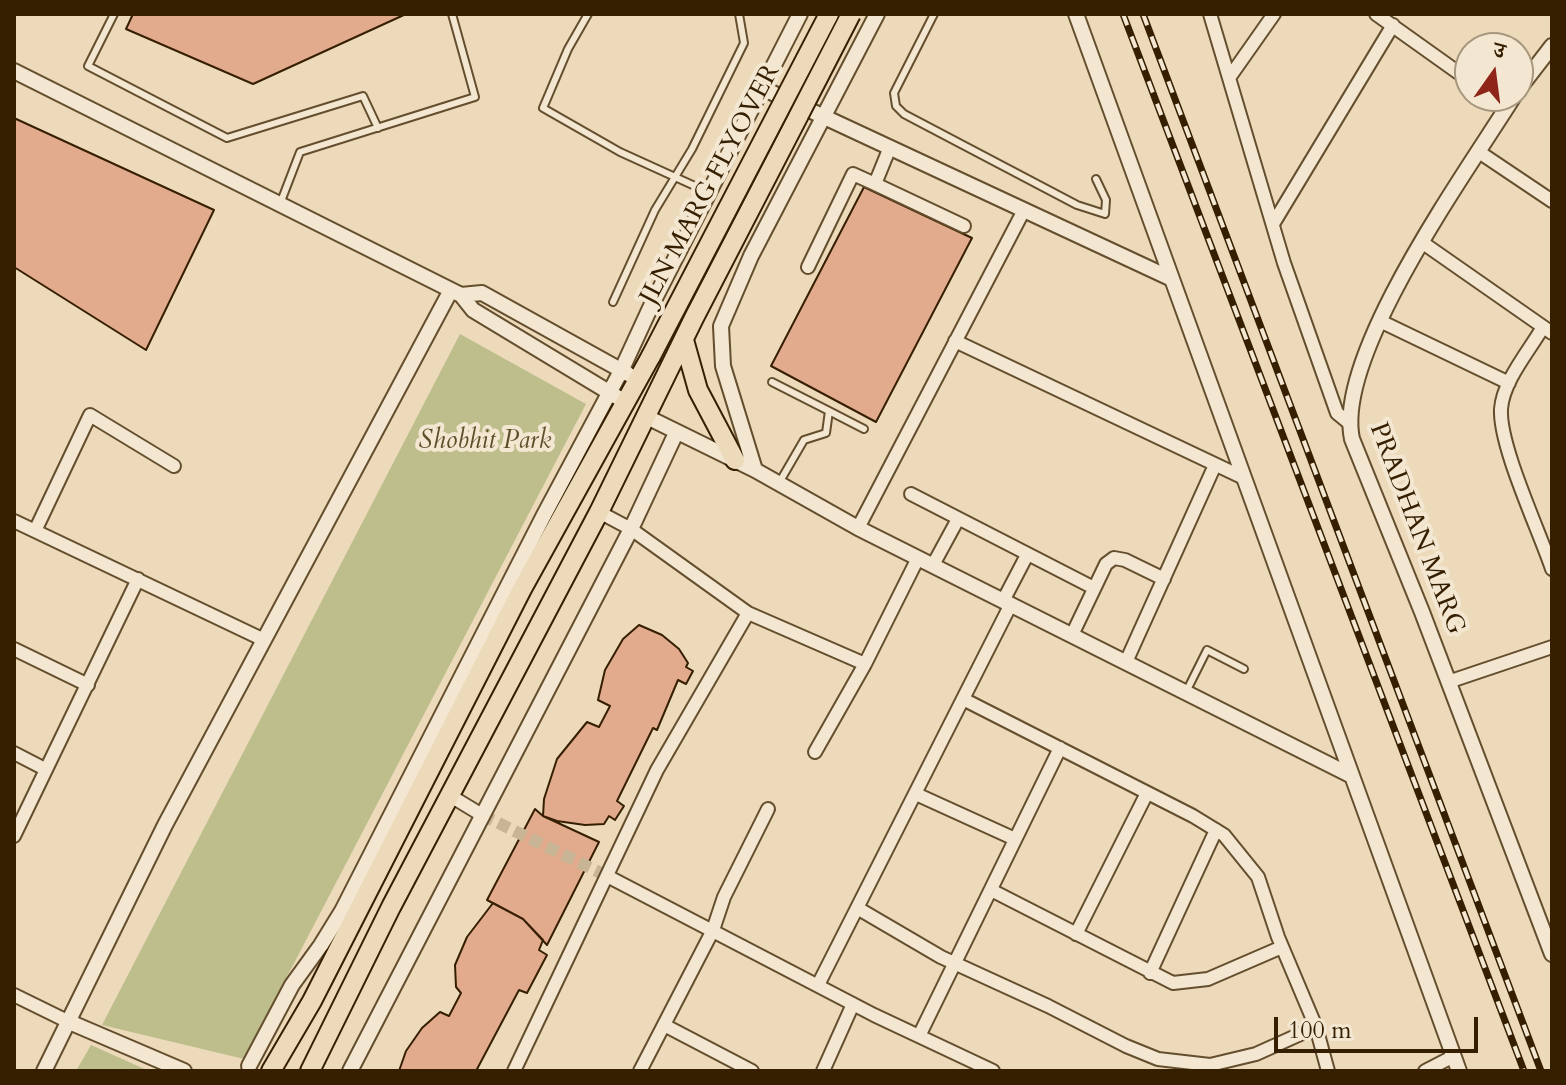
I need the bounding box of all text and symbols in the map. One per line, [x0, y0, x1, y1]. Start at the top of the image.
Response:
north arrow [1454, 32, 1534, 112]
text: उ [1490, 35, 1508, 67]
street label: JLN MARG FLYOVER [634, 59, 788, 311]
street label: PRADHAN MARG [1361, 419, 1471, 639]
park label: Shobhit Park [419, 426, 551, 458]
scale bar [1278, 1001, 1482, 1051]
text: 100 m [1288, 1014, 1352, 1047]

